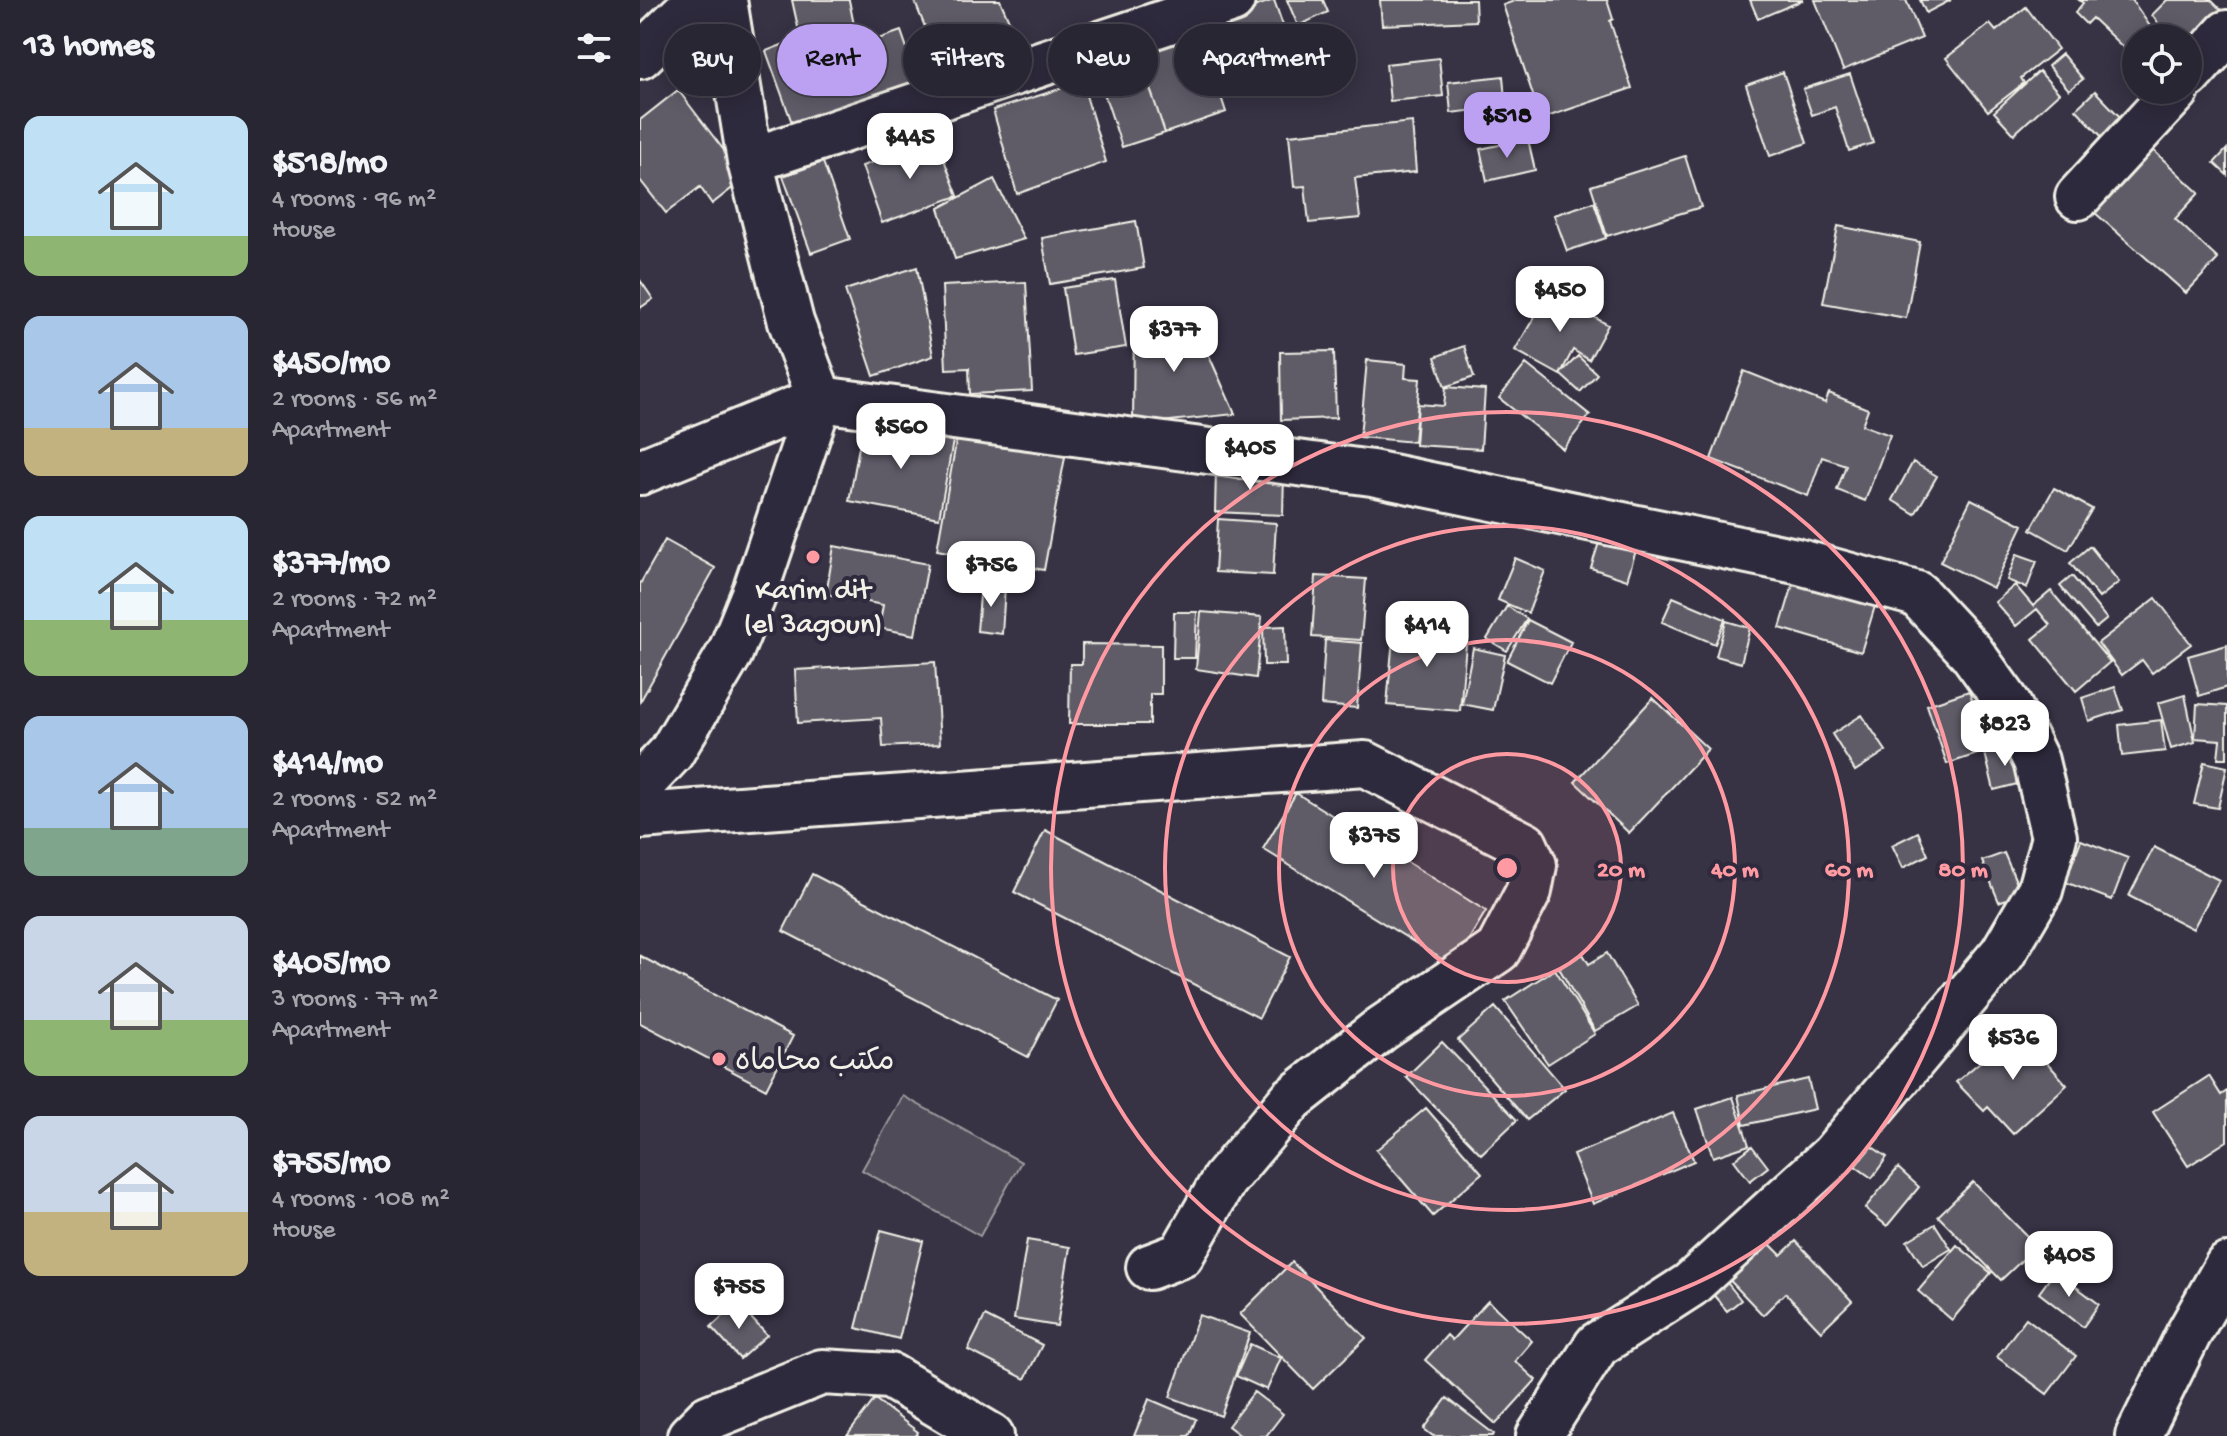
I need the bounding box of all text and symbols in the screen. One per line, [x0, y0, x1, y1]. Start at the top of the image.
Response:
chip: Buy [664, 24, 761, 96]
chip: Rent [777, 24, 887, 96]
chip: Filters [903, 24, 1032, 96]
chip: New [1048, 24, 1158, 96]
chip: Apartment [1174, 24, 1356, 96]
map controls [2122, 24, 2202, 104]
button: locate [2122, 24, 2202, 104]
icon: filters [572, 26, 616, 70]
text: 13 homes [24, 28, 154, 68]
pin: $518 [1460, 92, 1554, 160]
text: $518 [1482, 102, 1532, 133]
pin: $445 [863, 113, 957, 181]
text: $445 [885, 123, 935, 154]
text: $518/mo [272, 145, 387, 185]
icon: home [88, 148, 184, 244]
text: 4 rooms · 96 m² [272, 185, 436, 216]
text: House [272, 216, 336, 247]
pin: $450 [1513, 266, 1607, 334]
text: $450 [1534, 276, 1586, 307]
pin: $377 [1127, 306, 1221, 374]
text: $377 [1148, 316, 1200, 347]
text: $450/mo [272, 345, 391, 385]
icon: home [88, 348, 184, 444]
text: 2 rooms · 56 m² [272, 385, 437, 416]
pin: $560 [854, 403, 948, 471]
text: $560 [874, 413, 928, 444]
text: Apartment [272, 416, 389, 447]
pin: $405 [1203, 424, 1297, 492]
text: $405 [1224, 434, 1276, 465]
pin: $756 [944, 541, 1038, 609]
text: $377/mo [272, 545, 390, 585]
icon: home [88, 548, 184, 644]
marker: Karim dit (el 3agoun) [804, 548, 822, 566]
text: $756 [965, 551, 1017, 582]
place label: Karim dit (el 3agoun) [743, 575, 883, 644]
text: 2 rooms · 72 m² [272, 585, 437, 616]
pin: $414 [1380, 601, 1474, 669]
text: $414 [1404, 611, 1450, 642]
text: Apartment [272, 616, 389, 647]
pin: $823 [1958, 700, 2052, 768]
text: $823 [1979, 710, 2031, 741]
text: $414/mo [272, 745, 383, 785]
icon: home [88, 748, 184, 844]
text: 2 rooms · 52 m² [272, 785, 437, 816]
pin: $375 [1327, 812, 1421, 880]
text: Apartment [272, 816, 389, 847]
text: $375 [1348, 822, 1400, 853]
centre of rings [1493, 854, 1521, 882]
text: 20 m [1597, 857, 1645, 886]
text: 40 m [1710, 857, 1759, 886]
text: 60 m [1825, 857, 1873, 886]
text: 80 m [1938, 857, 1988, 886]
text: $405/mo [272, 945, 391, 985]
icon: home [88, 948, 184, 1044]
text: 3 rooms · 77 m² [272, 985, 438, 1016]
pin: $536 [1966, 1014, 2060, 1082]
text: Apartment [272, 1016, 389, 1047]
text: $536 [1987, 1024, 2039, 1055]
place label: مكتب محاماه [735, 1046, 894, 1081]
marker: مكتب محاماه [710, 1050, 728, 1068]
text: $755/mo [272, 1145, 391, 1185]
icon: home [88, 1148, 184, 1244]
text: 4 rooms · 108 m² [272, 1185, 450, 1216]
text: House [272, 1216, 336, 1247]
pin: $405 [2022, 1231, 2116, 1299]
text: $405 [2043, 1241, 2095, 1272]
pin: $755 [692, 1263, 786, 1331]
text: $755 [713, 1273, 765, 1304]

